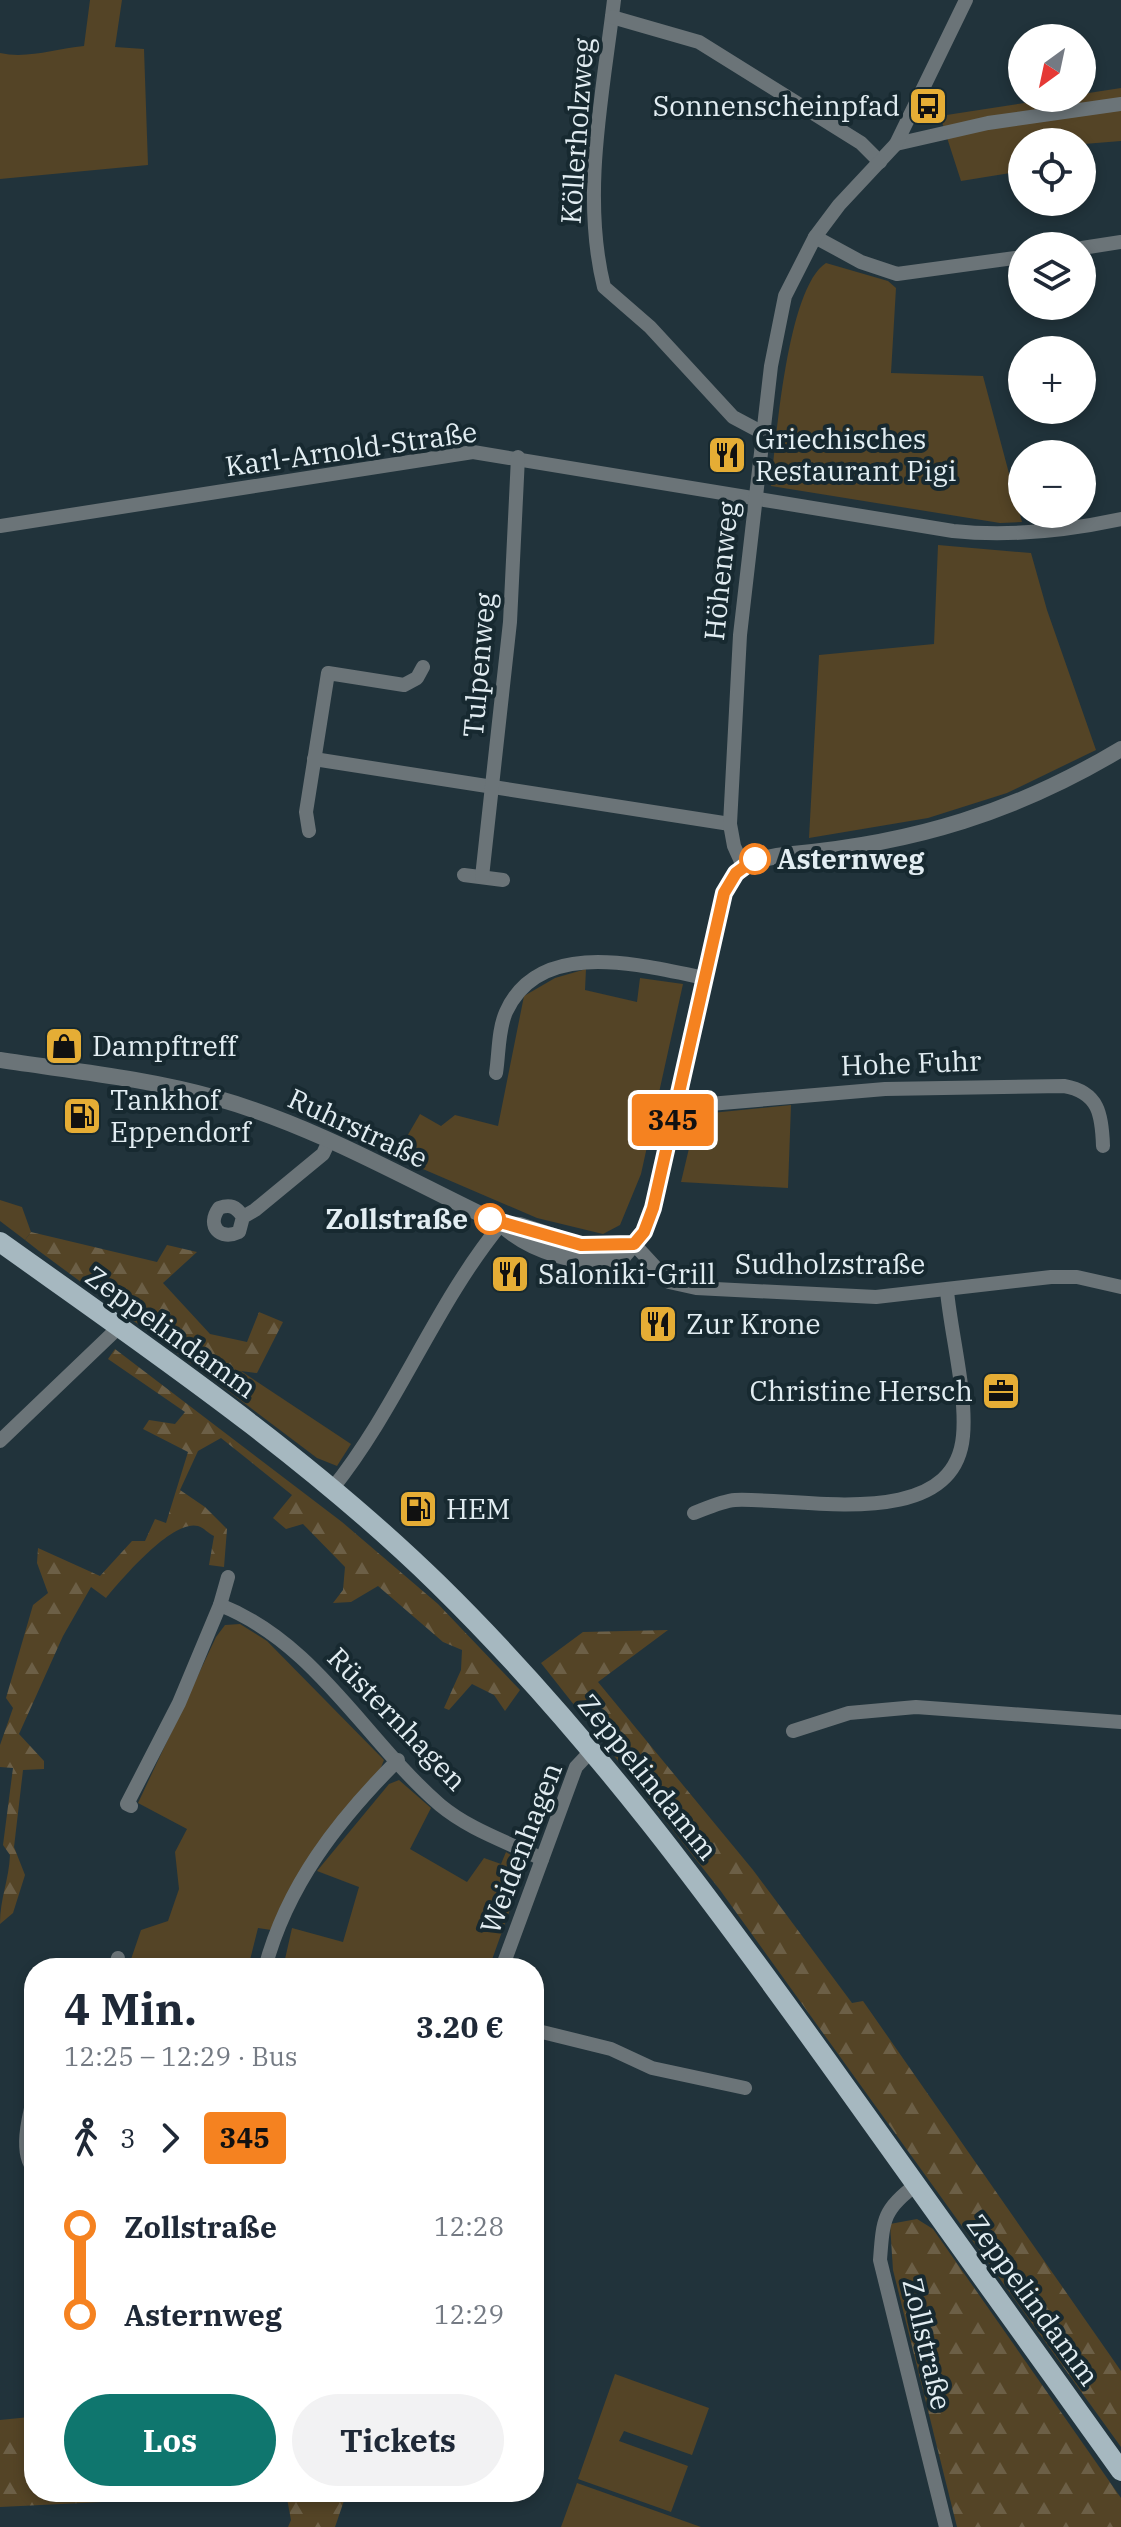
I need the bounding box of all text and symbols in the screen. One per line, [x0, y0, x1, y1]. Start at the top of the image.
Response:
north arrow [1008, 24, 1096, 112]
map controls [1008, 24, 1096, 528]
street label: Köllerholzweg [552, 37, 601, 225]
bus stop icon: Sonnenscheinpfad [907, 85, 949, 127]
place label: Sonnenscheinpfad [653, 87, 900, 124]
button: locate [1008, 128, 1096, 216]
button: layers [1008, 232, 1096, 320]
button: + [1008, 336, 1096, 424]
street label: Karl-Arnold-Straße [223, 413, 479, 484]
place label: Griechisches Restaurant Pigi [755, 420, 957, 489]
restaurant icon: Griechisches Restaurant Pigi [706, 434, 748, 476]
button: − [1008, 440, 1096, 528]
street label: Höhenweg [695, 500, 746, 642]
street label: Tulpenweg [454, 591, 503, 739]
place label: Asternweg [777, 840, 925, 877]
marker: Asternweg [740, 844, 770, 874]
shop icon: Dampftreff [43, 1025, 85, 1067]
place label: Dampftreff [92, 1027, 239, 1064]
street label: Hohe Fuhr [840, 1042, 983, 1083]
street label: Ruhrstraße [282, 1079, 434, 1176]
place label: Tankhof Eppendorf [110, 1081, 253, 1150]
line badge: 345 [627, 1094, 719, 1146]
fuel station icon: Tankhof Eppendorf [61, 1095, 103, 1137]
text: 345 [648, 1101, 698, 1138]
place label: Zollstraße [325, 1200, 468, 1237]
marker: Zollstraße [475, 1204, 505, 1234]
street label: Sudholzstraße [735, 1245, 925, 1282]
restaurant icon: Saloniki-Grill [489, 1253, 531, 1295]
place label: Saloniki-Grill [538, 1255, 716, 1292]
street label: Zeppelindamm [78, 1257, 264, 1406]
restaurant icon: Zur Krone [637, 1303, 679, 1345]
place label: Zur Krone [686, 1305, 821, 1342]
office icon: Christine Hersch [980, 1370, 1022, 1412]
place label: Christine Hersch [750, 1372, 973, 1409]
fuel station icon: HEM [397, 1488, 439, 1530]
place label: HEM [446, 1490, 510, 1527]
street label: Rüsternhagen [320, 1639, 475, 1798]
street label: Zeppelindamm [570, 1686, 727, 1867]
street label: Weidenhagen [471, 1757, 570, 1939]
text: 4 Min. [64, 1980, 197, 2037]
text: 3.20 € [416, 2007, 504, 2046]
text: 12:25 – 12:29 · Bus [64, 2039, 298, 2073]
icon: walk [64, 2116, 108, 2160]
icon: forward [148, 2116, 192, 2160]
text: 345 [220, 2119, 270, 2156]
text: 3 [120, 2121, 136, 2155]
text: Zollstraße [124, 2207, 277, 2246]
street label: Zeppelindamm [959, 2207, 1108, 2393]
text: 12:28 [434, 2209, 504, 2243]
street label: Zollstraße [894, 2274, 961, 2413]
text: Asternweg [124, 2295, 282, 2334]
text: 12:29 [434, 2297, 504, 2331]
button: Los [64, 2394, 276, 2486]
button: Tickets [292, 2394, 504, 2486]

